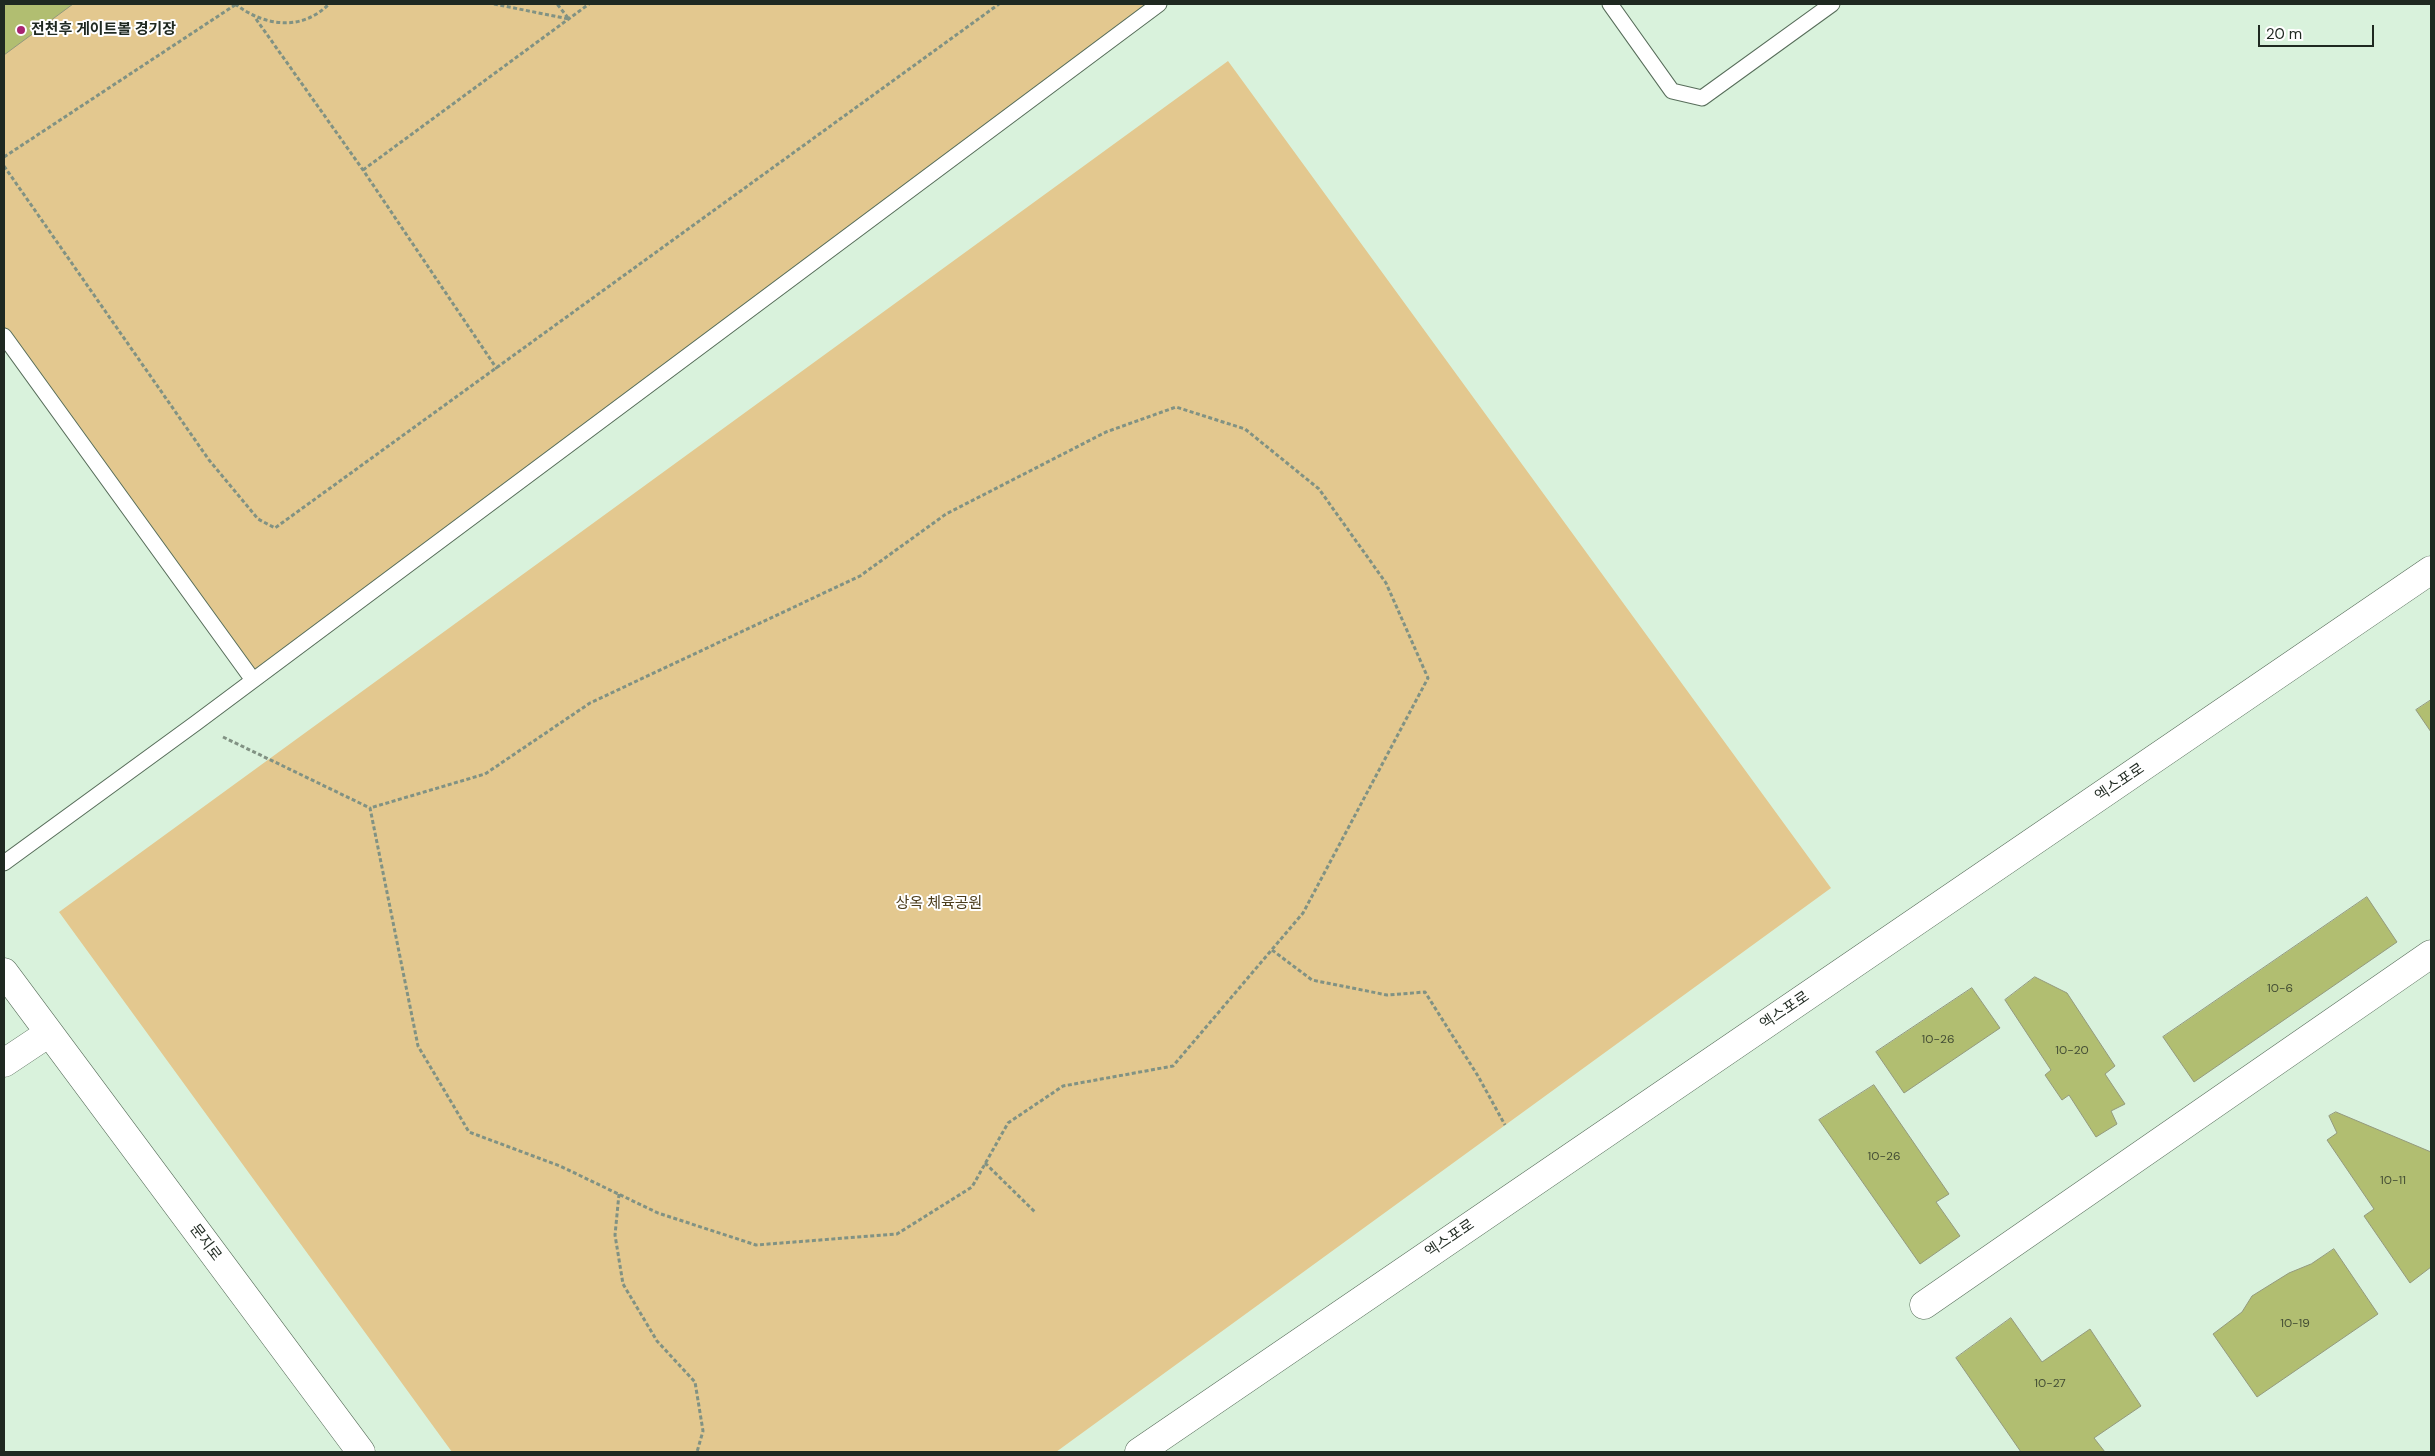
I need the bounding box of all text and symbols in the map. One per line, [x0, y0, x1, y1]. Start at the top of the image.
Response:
scale bar [2260, 15, 2376, 47]
place label: 전천후 게이트볼 경기장 [31, 21, 176, 39]
marker: 전천후 게이트볼 경기장 [15, 24, 27, 36]
text: 20 m [2266, 24, 2302, 44]
street label: 엑스포로 [2092, 760, 2148, 806]
park label: 상옥 체육공원 [896, 895, 982, 913]
house number: 10-6 [2267, 982, 2293, 996]
street label: 엑스포로 [1757, 988, 1813, 1034]
house number: 10-26 [1922, 1033, 1954, 1047]
house number: 10-20 [2055, 1044, 2089, 1058]
house number: 10-26 [1868, 1150, 1900, 1164]
house number: 10-11 [2380, 1174, 2406, 1188]
street label: 엑스포로 [1422, 1216, 1478, 1262]
street label: 문지로 [185, 1221, 225, 1265]
house number: 10-19 [2280, 1317, 2310, 1331]
house number: 10-27 [2034, 1377, 2066, 1391]

